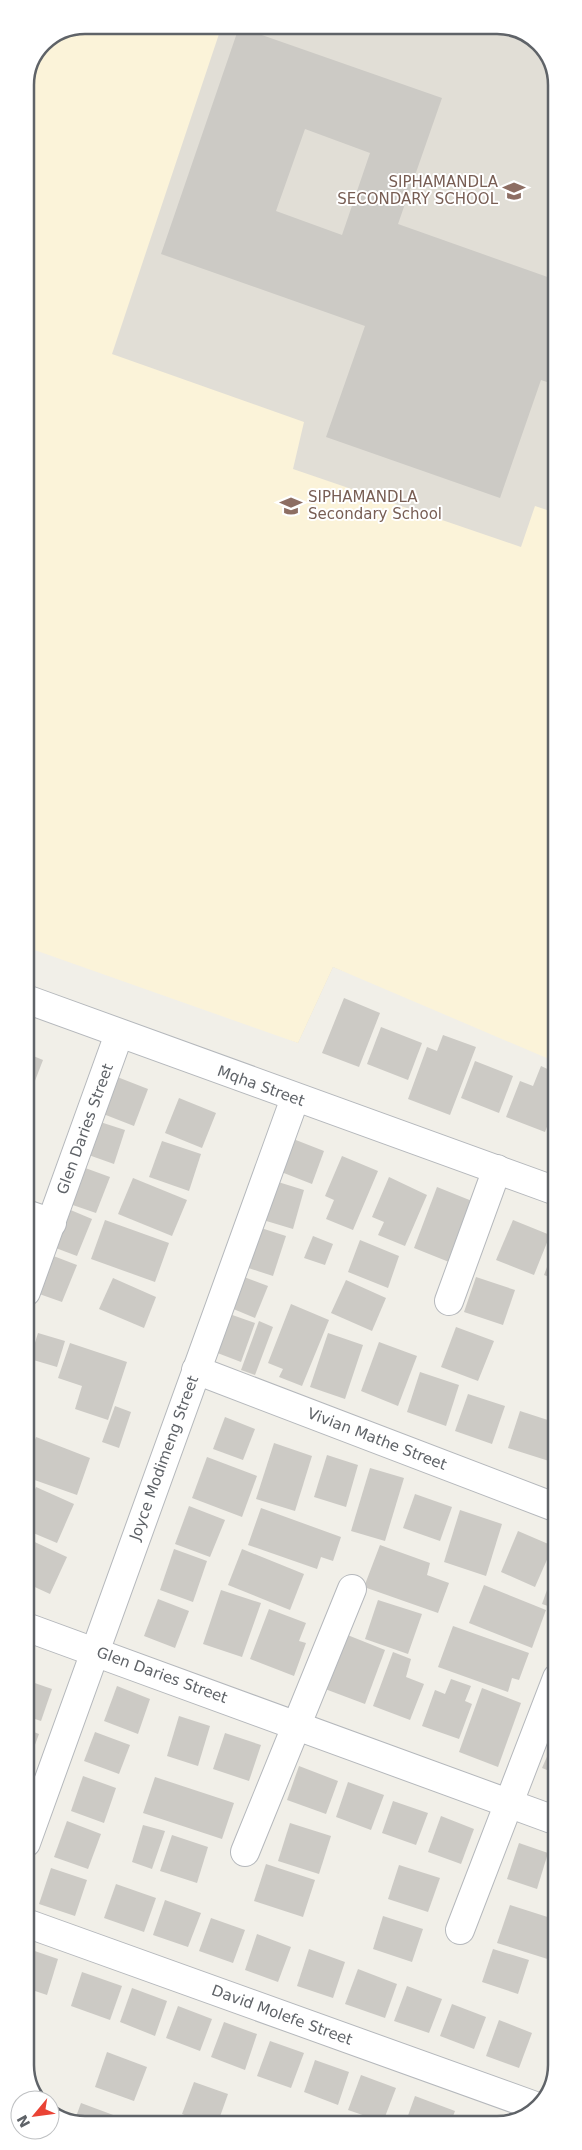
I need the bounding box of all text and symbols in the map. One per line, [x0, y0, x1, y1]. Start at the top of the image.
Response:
place label: SIPHAMANDLA SECONDARY SCHOOL [337, 173, 499, 208]
school or university icon: SIPHAMANDLA SECONDARY SCHOOL [501, 178, 527, 204]
place label: SIPHAMANDLA Secondary School [308, 488, 442, 523]
school or university icon: SIPHAMANDLA Secondary School [278, 493, 304, 519]
street label: Glen Daries Street [53, 1061, 117, 1197]
street label: Mqha Street [215, 1062, 307, 1110]
street label: Joyce Modimeng Street [125, 1373, 202, 1544]
street label: Vivian Mathe Street [305, 1404, 449, 1474]
street label: Glen Daries Street [94, 1643, 230, 1707]
street label: David Molefe Street [209, 1981, 355, 2049]
north arrow [10, 2090, 60, 2140]
text: N [14, 2112, 33, 2130]

